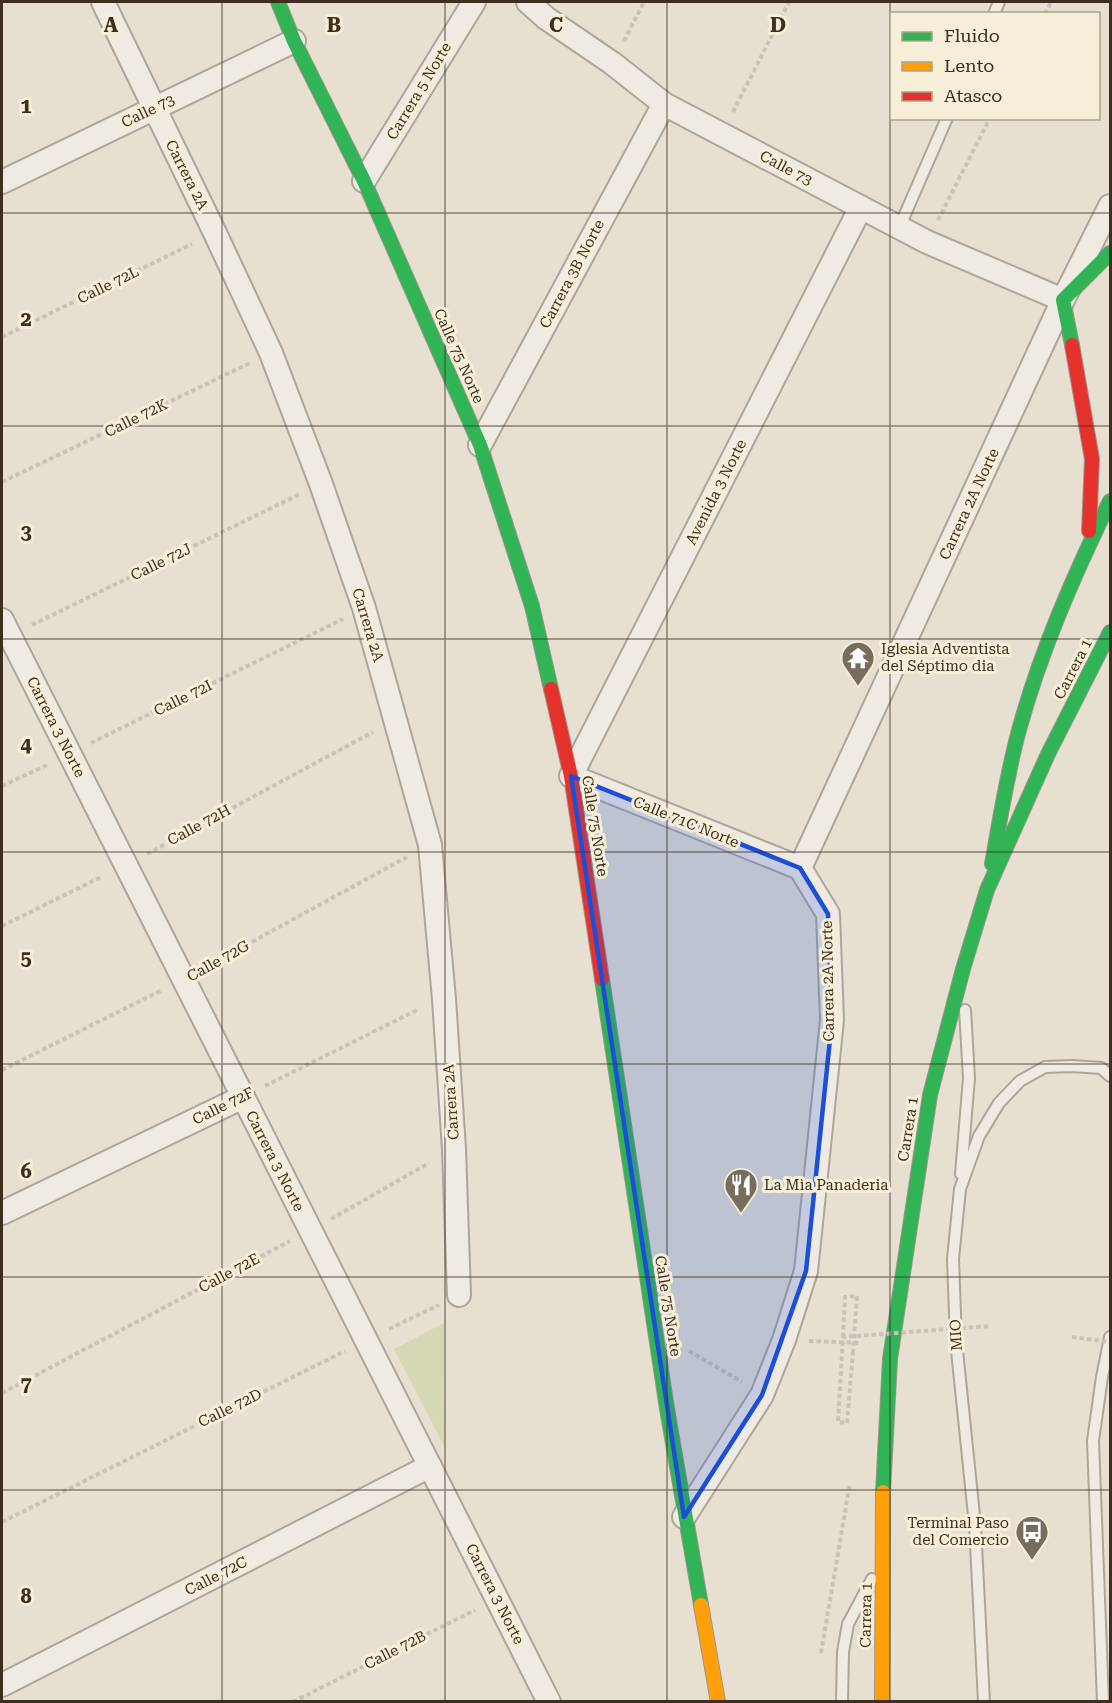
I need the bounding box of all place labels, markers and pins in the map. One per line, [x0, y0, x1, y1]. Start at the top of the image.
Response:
temple icon: Iglesia Adventista del Séptimo dia [840, 640, 876, 687]
place label: Iglesia Adventista del Séptimo dia [881, 640, 1009, 675]
restaurant icon: La Mìa Panaderia [723, 1167, 759, 1214]
place label: La Mìa Panaderia [764, 1176, 888, 1194]
place label: Terminal Paso del Comercio [907, 1514, 1009, 1549]
bus stop icon: Terminal Paso del Comercio [1014, 1514, 1050, 1561]

